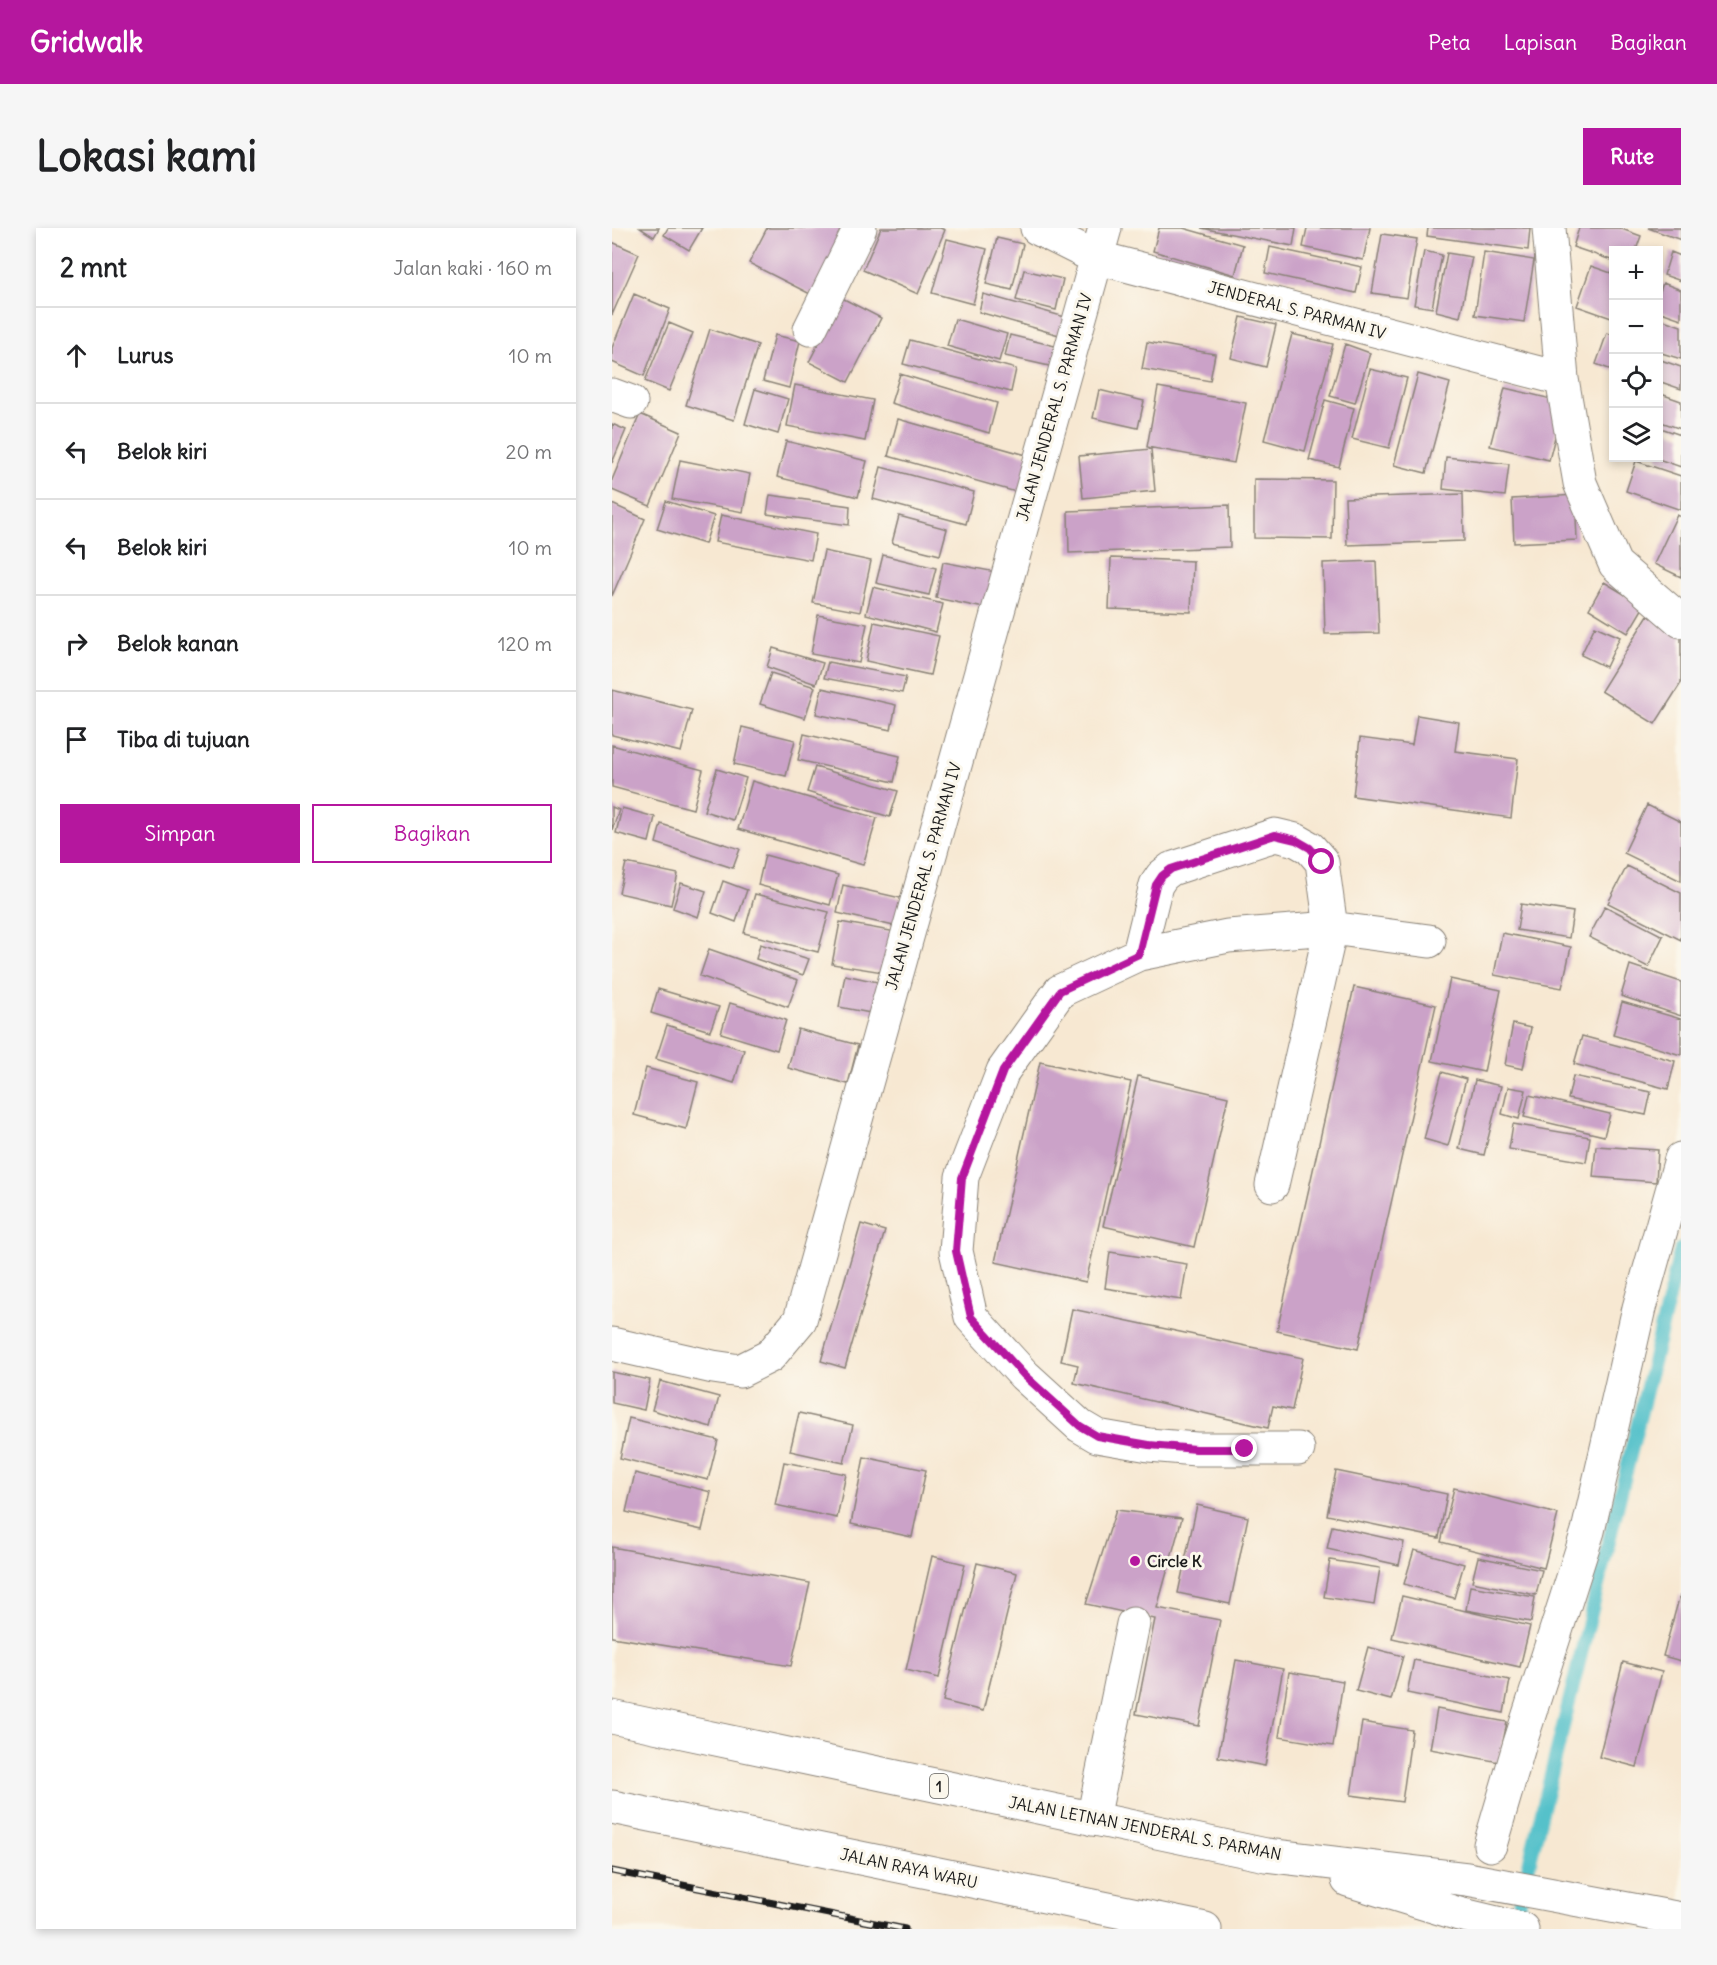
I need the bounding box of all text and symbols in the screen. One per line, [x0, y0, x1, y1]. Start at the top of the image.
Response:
text: Gridwalk [30, 24, 143, 60]
text: Peta [1428, 29, 1471, 56]
text: Lapisan [1504, 29, 1577, 56]
text: Bagikan [1610, 29, 1687, 56]
button: Rute [1583, 128, 1681, 185]
text: Lokasi kami [36, 130, 257, 182]
map controls [1609, 246, 1663, 462]
button: + [1609, 246, 1663, 300]
text: 2 mnt [60, 251, 127, 284]
text: Jalan kaki · 160 m [393, 255, 552, 280]
street label: JENDERAL S. PARMAN IV [1206, 277, 1388, 343]
street label: JALAN JENDERAL S. PARMAN IV [1012, 291, 1096, 523]
button: − [1609, 300, 1663, 354]
icon: ahead [60, 339, 93, 372]
text: Lurus [117, 341, 173, 369]
text: 10 m [509, 343, 552, 368]
button: locate [1609, 354, 1663, 408]
button: layers [1609, 408, 1663, 462]
icon: left [60, 435, 93, 468]
text: Belok kiri [117, 437, 207, 465]
text: 20 m [506, 439, 552, 464]
icon: left [60, 531, 93, 564]
text: Belok kiri [117, 533, 207, 561]
text: 10 m [509, 535, 552, 560]
icon: right [60, 627, 93, 660]
text: Belok kanan [117, 629, 239, 657]
text: 120 m [498, 631, 552, 656]
icon: arrive [60, 723, 93, 756]
text: Tiba di tujuan [117, 725, 250, 753]
street label: JALAN JENDERAL S. PARMAN IV [881, 760, 965, 992]
button: Simpan [60, 804, 300, 863]
button: Bagikan [312, 804, 552, 863]
route start [1308, 848, 1334, 874]
route end [1231, 1435, 1257, 1461]
place label: Circle K [1147, 1551, 1202, 1571]
marker: Circle K [1128, 1554, 1142, 1568]
road number: 1 [930, 1774, 948, 1798]
street label: JALAN LETNAN JENDERAL S. PARMAN [1007, 1792, 1283, 1864]
street label: JALAN RAYA WARU [838, 1844, 980, 1892]

